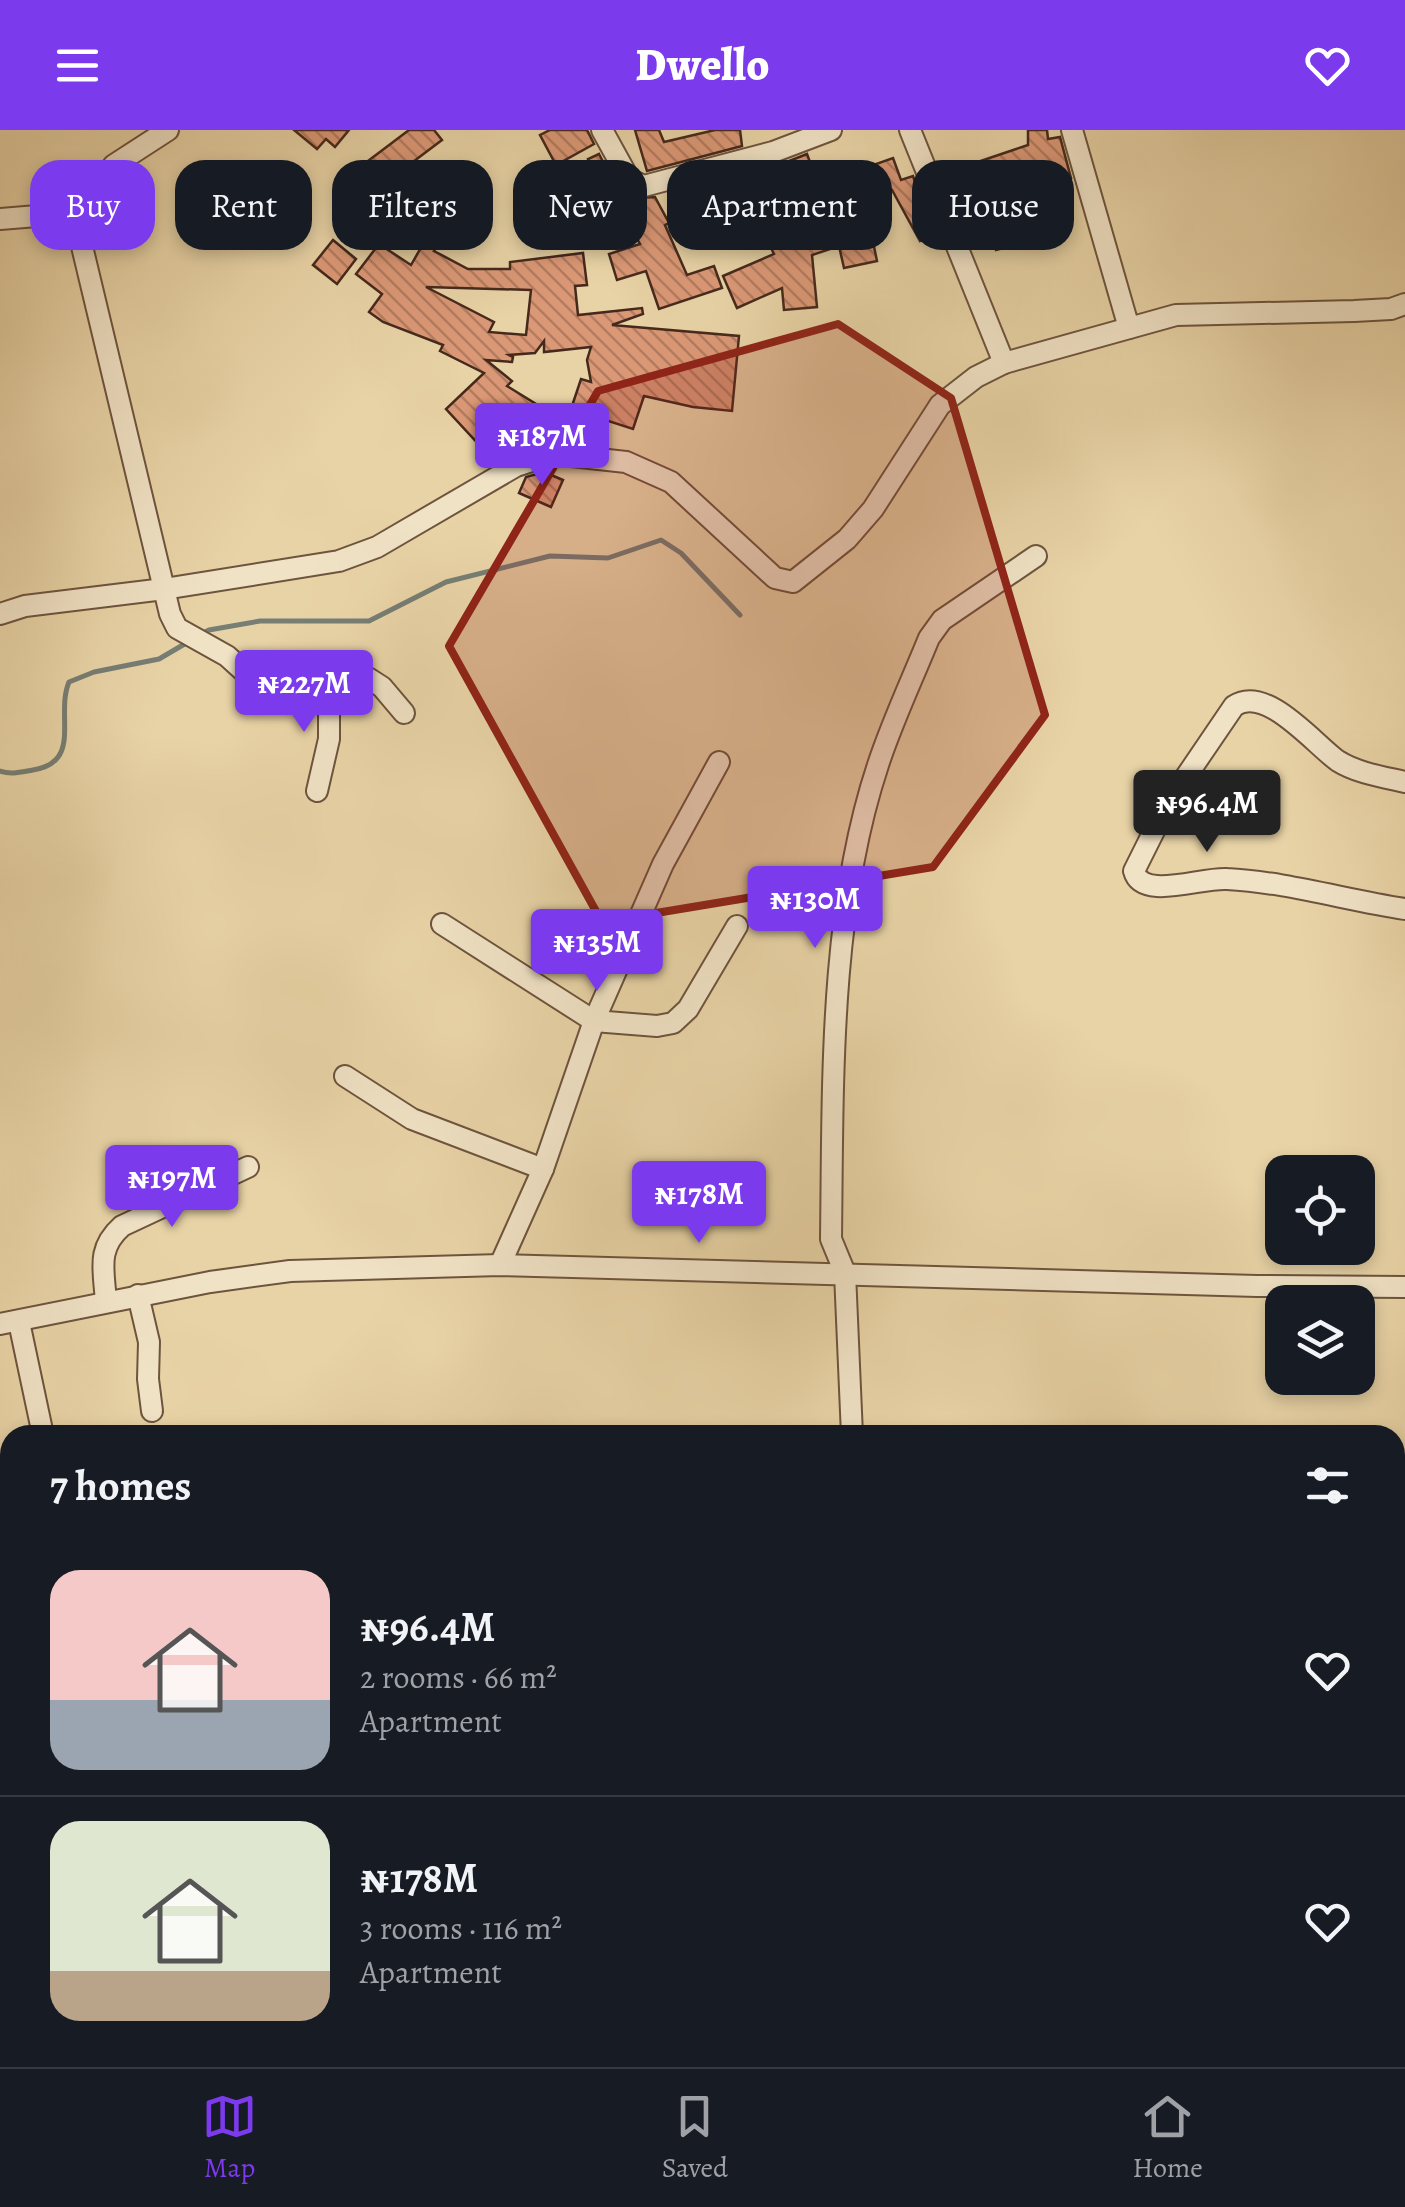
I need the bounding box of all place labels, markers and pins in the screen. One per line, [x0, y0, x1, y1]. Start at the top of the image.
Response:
pin: ₦187M [472, 403, 612, 488]
pin: ₦227M [234, 650, 374, 735]
pin: ₦96.4M [1126, 770, 1288, 855]
pin: ₦130M [745, 866, 885, 951]
pin: ₦135M [527, 909, 667, 994]
pin: ₦197M [102, 1145, 242, 1230]
pin: ₦178M [629, 1161, 769, 1246]

